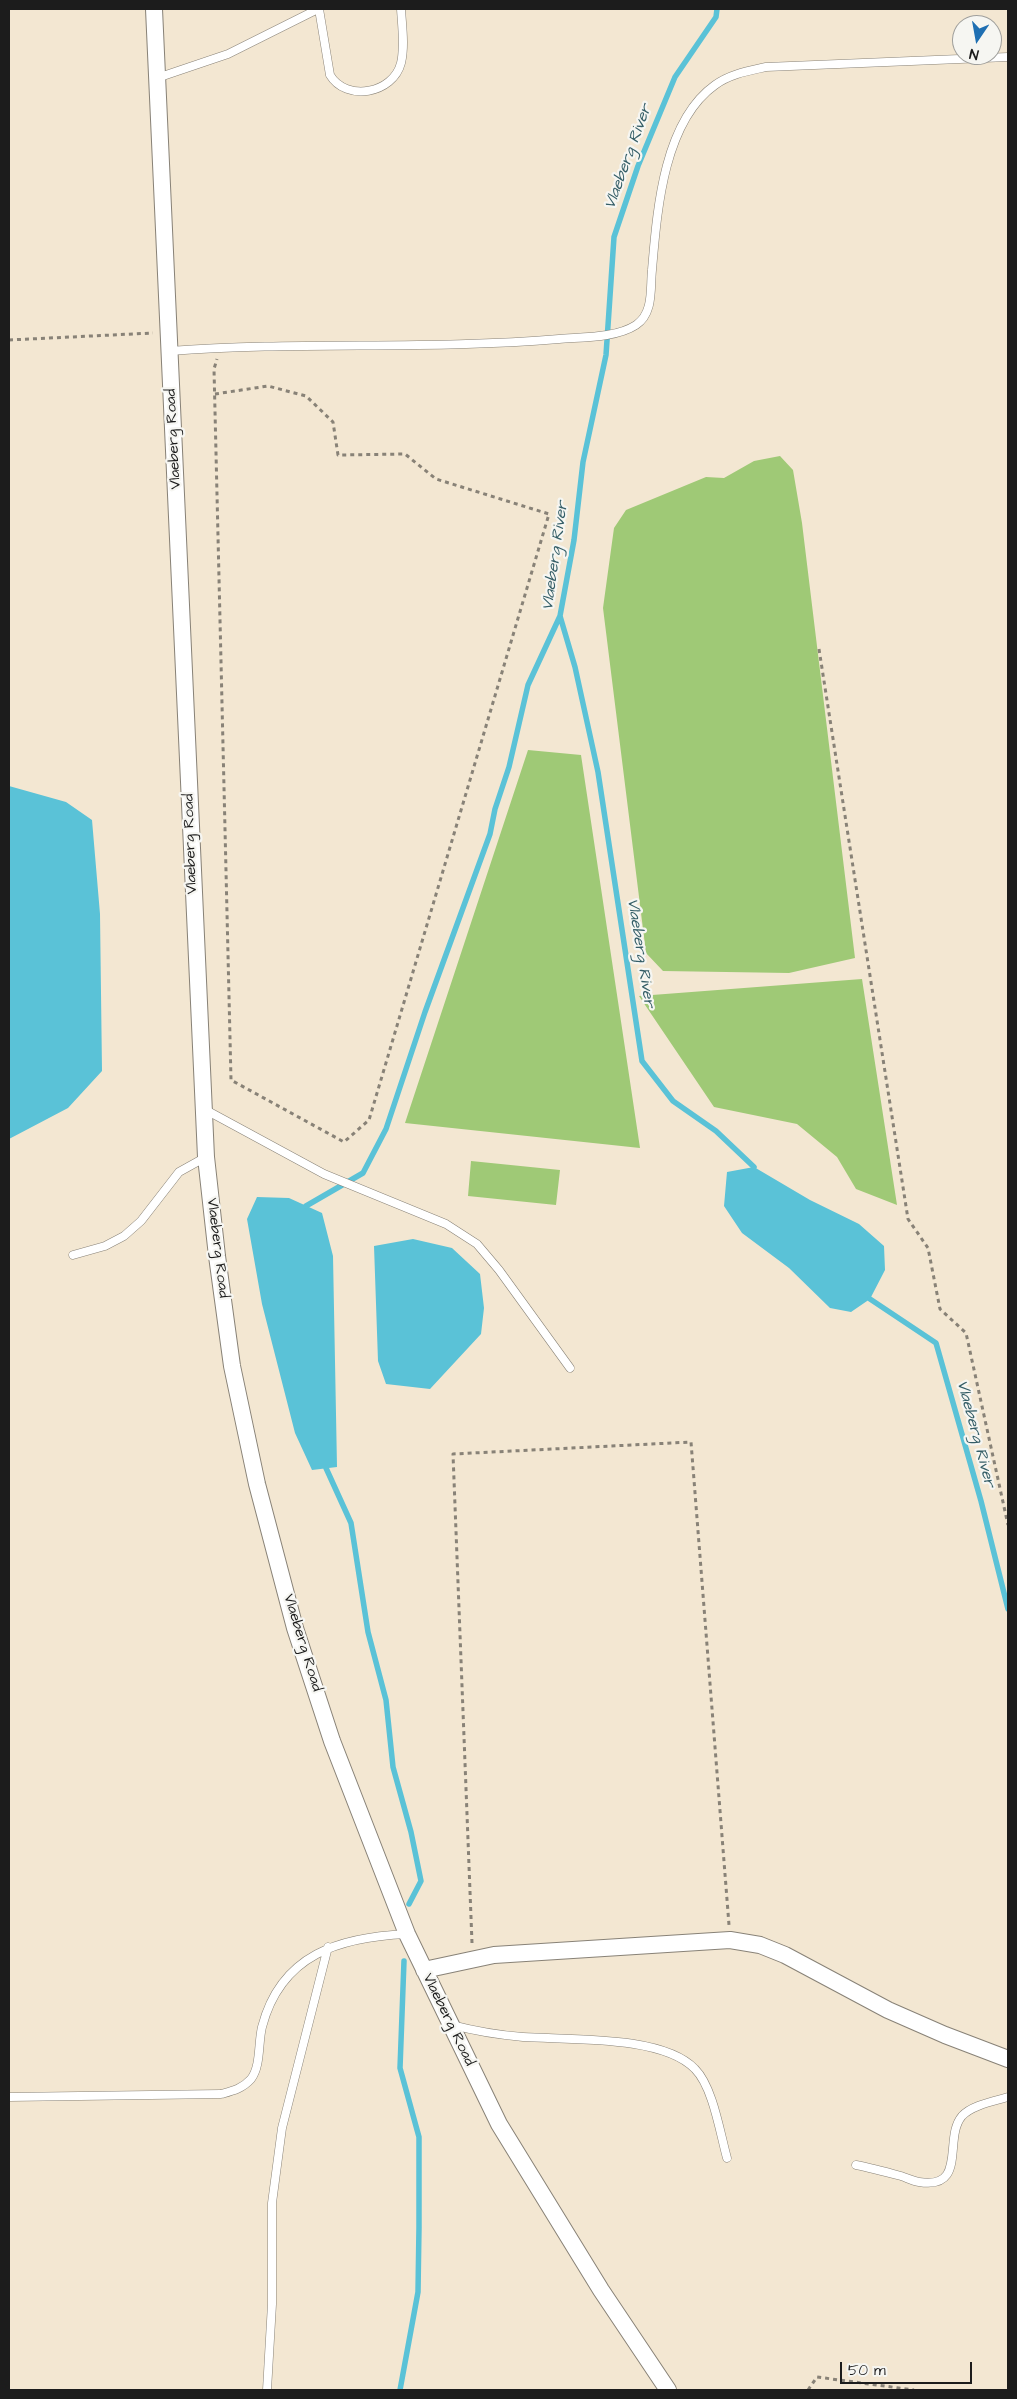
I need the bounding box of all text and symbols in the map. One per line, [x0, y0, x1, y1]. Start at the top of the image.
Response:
north arrow [952, 15, 1002, 65]
text: N [968, 43, 980, 64]
water label: Vlaeberg River [601, 102, 657, 212]
street label: Vlaeberg Road [162, 388, 186, 490]
water label: Vlaeberg River [539, 500, 573, 612]
street label: Vlaeberg Road [180, 793, 202, 895]
water label: Vlaeberg River [622, 897, 658, 1009]
street label: Vlaeberg Road [202, 1197, 232, 1299]
water label: Vlaeberg River [951, 1378, 999, 1490]
street label: Vlaeberg Road [279, 1592, 325, 1694]
street label: Vlaeberg Road [418, 1971, 478, 2069]
scale bar [842, 2352, 974, 2384]
text: 50 m [848, 2360, 886, 2381]

